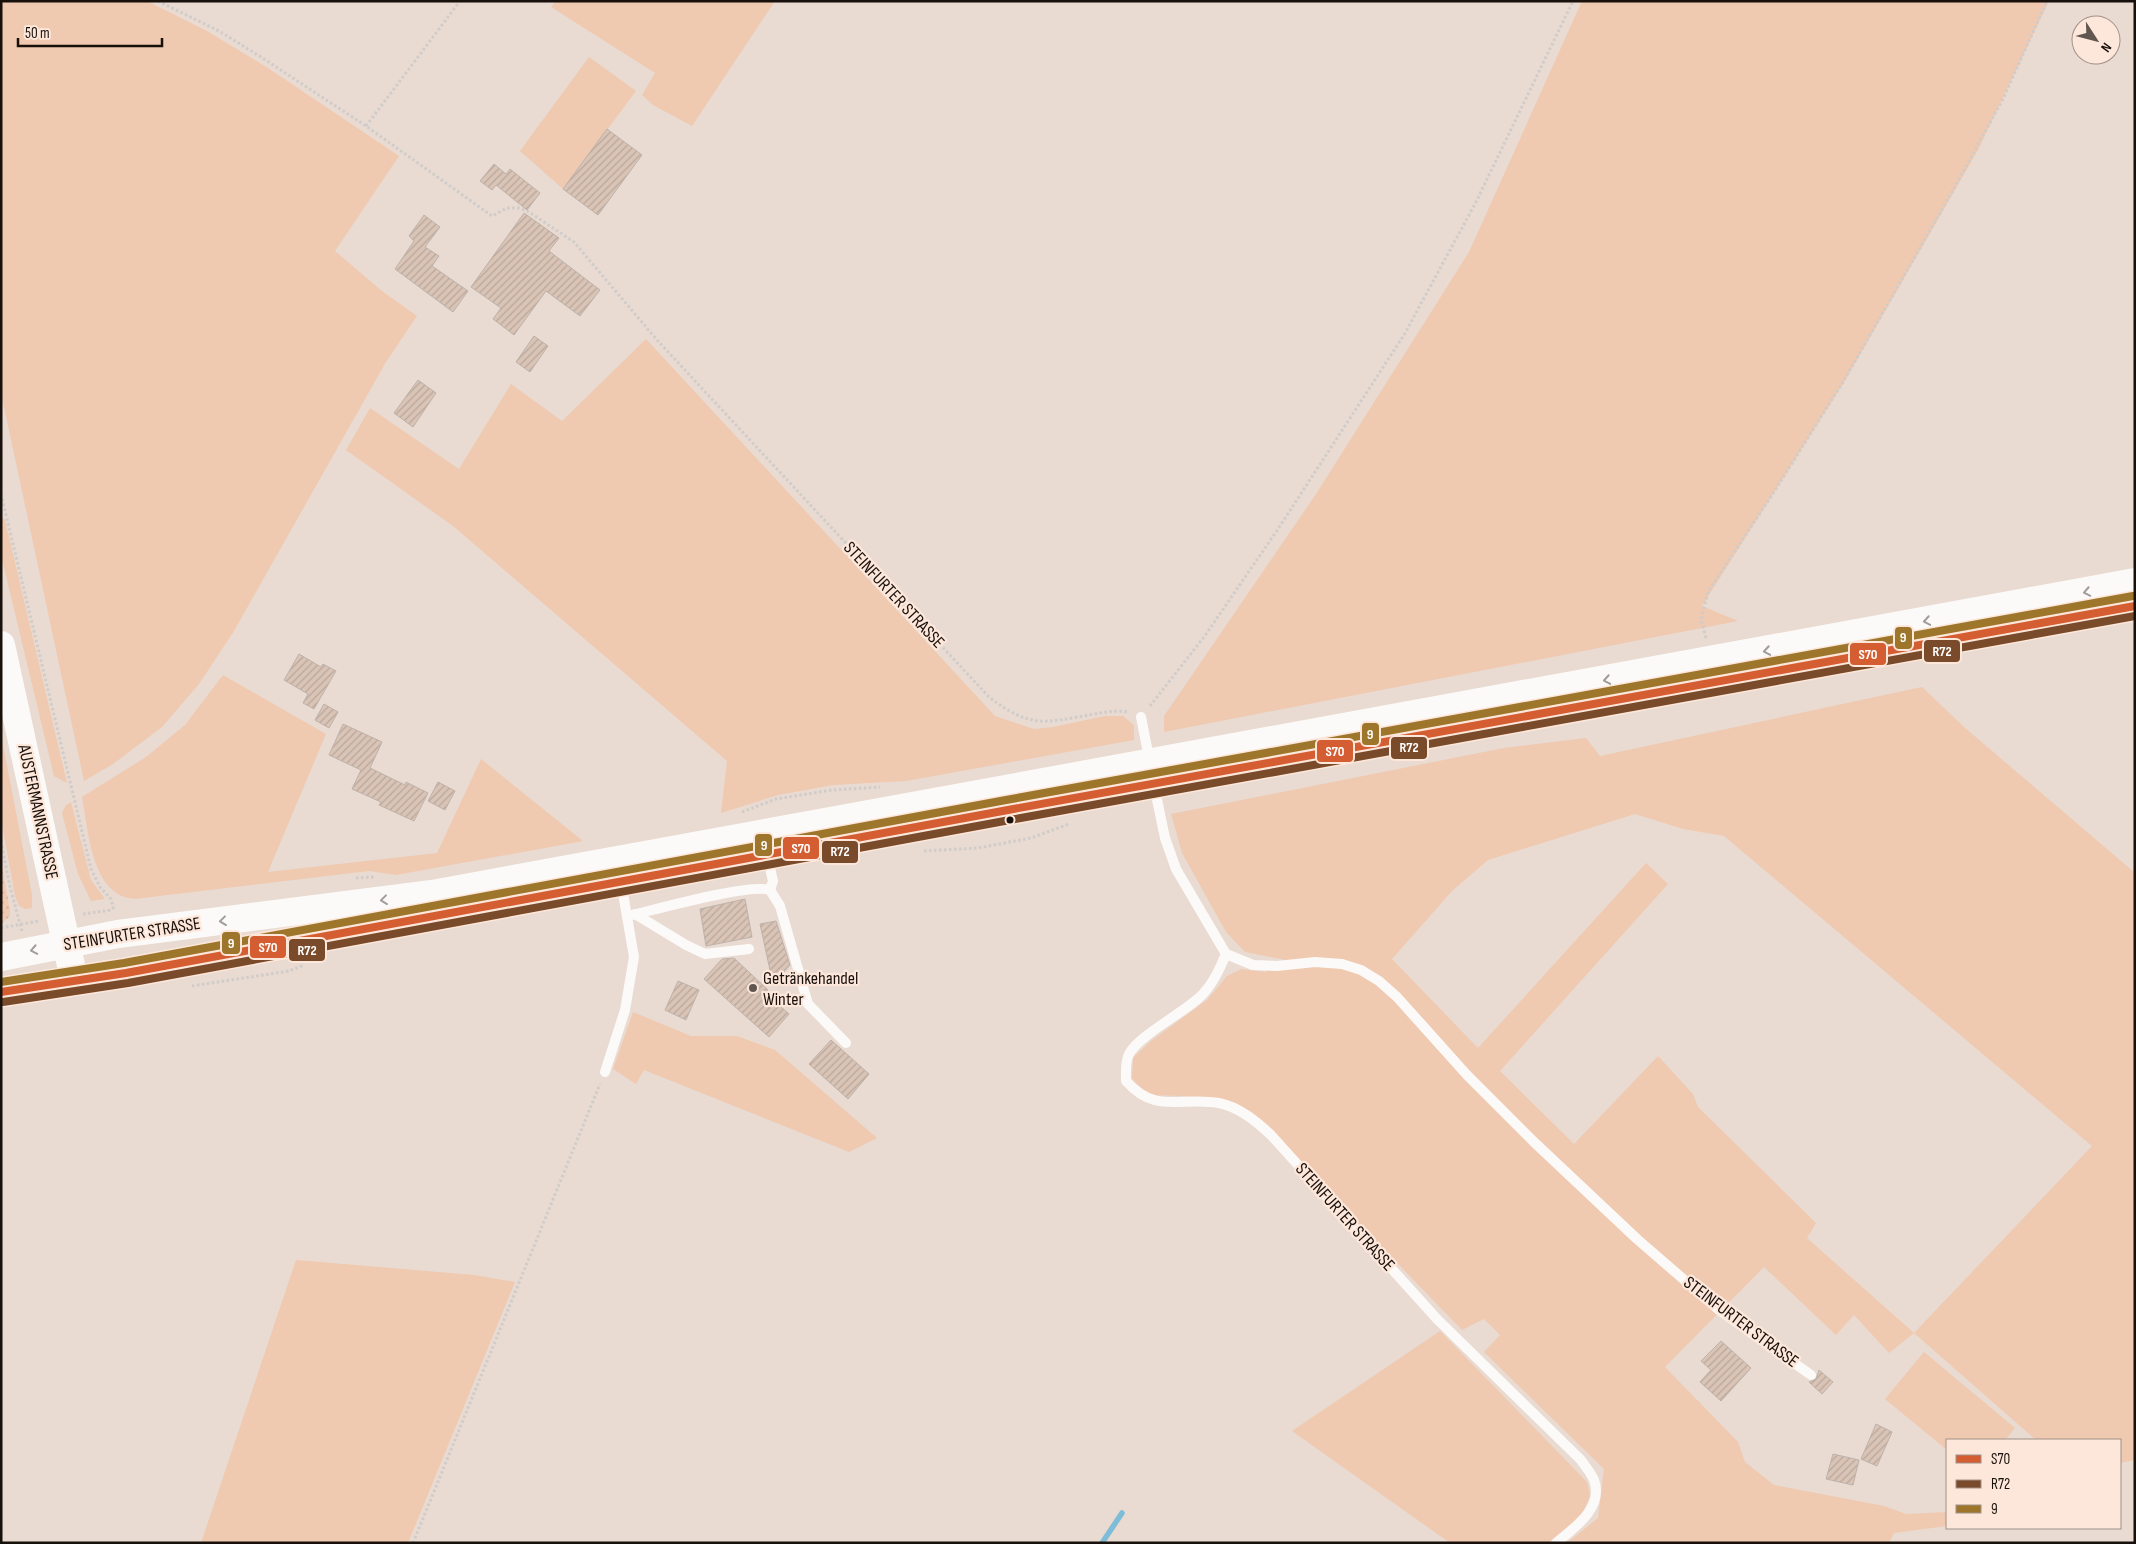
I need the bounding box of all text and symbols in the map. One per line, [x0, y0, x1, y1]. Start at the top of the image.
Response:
scale bar [18, 15, 161, 47]
north arrow [2071, 15, 2121, 65]
text: 50 m [25, 24, 50, 43]
text: N [2097, 39, 2115, 55]
street label: STEINFURTER STRASSE [839, 537, 949, 653]
one-way arrow [2082, 586, 2091, 596]
one-way arrow [1923, 616, 1932, 626]
line badge: 9 [1894, 626, 1913, 650]
text: 9 [1900, 629, 1907, 646]
line badge: R72 [1923, 639, 1961, 663]
line badge: S70 [1849, 642, 1887, 666]
text: R72 [1932, 643, 1952, 660]
one-way arrow [1763, 645, 1772, 655]
text: S70 [1858, 646, 1878, 663]
one-way arrow [1603, 674, 1612, 684]
line badge: 9 [1361, 722, 1380, 746]
text: 9 [1367, 726, 1374, 743]
line badge: R72 [1390, 736, 1428, 760]
line badge: S70 [1316, 739, 1354, 763]
text: R72 [1399, 739, 1419, 756]
street label: AUSTERMANNSTRASSE [13, 742, 63, 881]
text: S70 [1325, 743, 1345, 760]
unlabelled marker [1005, 815, 1015, 825]
line badge: 9 [754, 833, 773, 857]
line badge: S70 [782, 836, 820, 860]
text: 9 [761, 837, 768, 854]
text: S70 [791, 840, 811, 857]
line badge: R72 [821, 840, 859, 864]
text: R72 [830, 843, 850, 860]
one-way arrow [380, 894, 388, 905]
street label: STEINFURTER STRASSE [62, 913, 202, 955]
one-way arrow [218, 915, 227, 925]
line badge: 9 [221, 931, 241, 955]
text: 9 [228, 935, 235, 952]
line badge: S70 [249, 935, 287, 959]
line badge: R72 [288, 938, 326, 962]
text: S70 [258, 939, 278, 956]
text: R72 [297, 942, 317, 959]
one-way arrow [30, 945, 39, 955]
place label: Getränkehandel Winter [763, 968, 858, 1010]
marker: Getränkehandel Winter [747, 982, 759, 994]
street label: STEINFURTER STRASSE [1291, 1159, 1399, 1275]
street label: STEINFURTER STRASSE [1679, 1272, 1803, 1372]
legend [1946, 1439, 2121, 1529]
text: S70 [1991, 1450, 2010, 1469]
text: R72 [1991, 1475, 2010, 1494]
text: 9 [1991, 1500, 1998, 1519]

